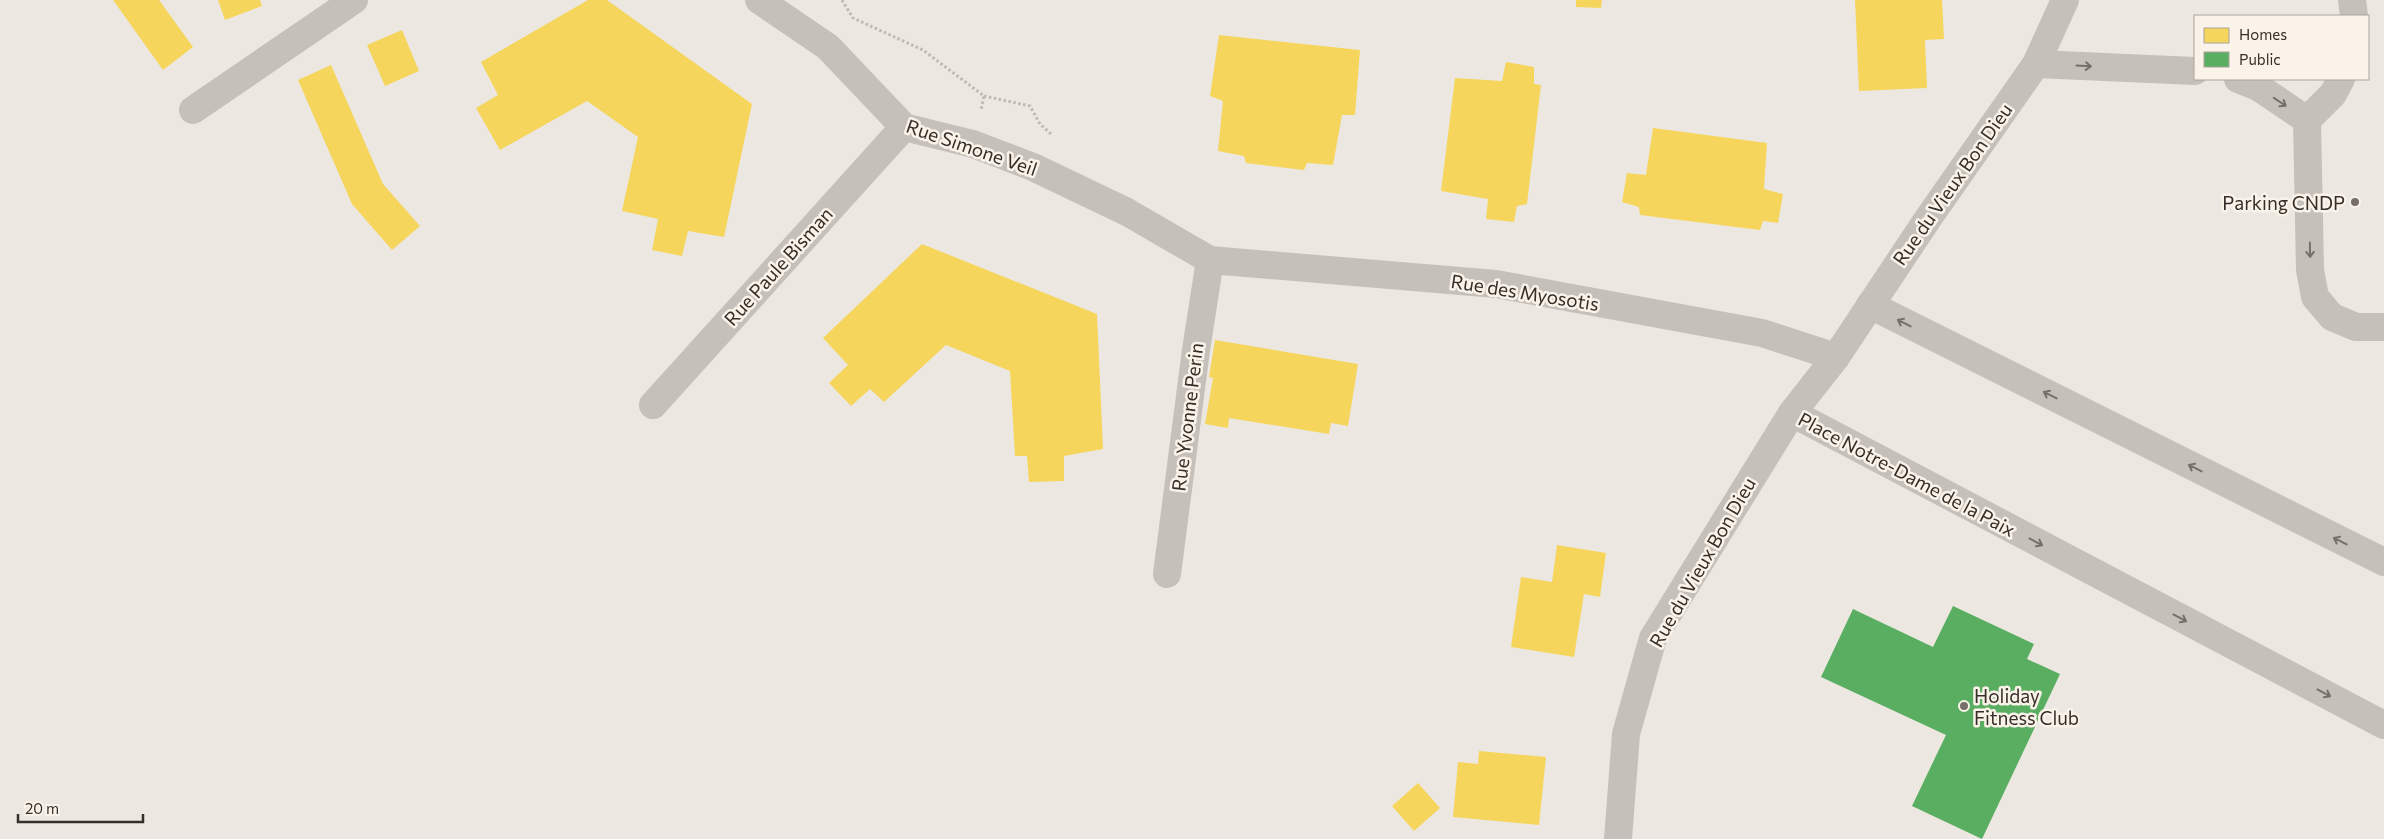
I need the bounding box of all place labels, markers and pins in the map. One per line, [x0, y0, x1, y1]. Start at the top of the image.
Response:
place label: Parking CNDP [2222, 191, 2345, 214]
marker: Parking CNDP [2349, 196, 2361, 208]
place label: Holiday Fitness Club [1974, 684, 2079, 729]
marker: Holiday Fitness Club [1958, 700, 1970, 712]

